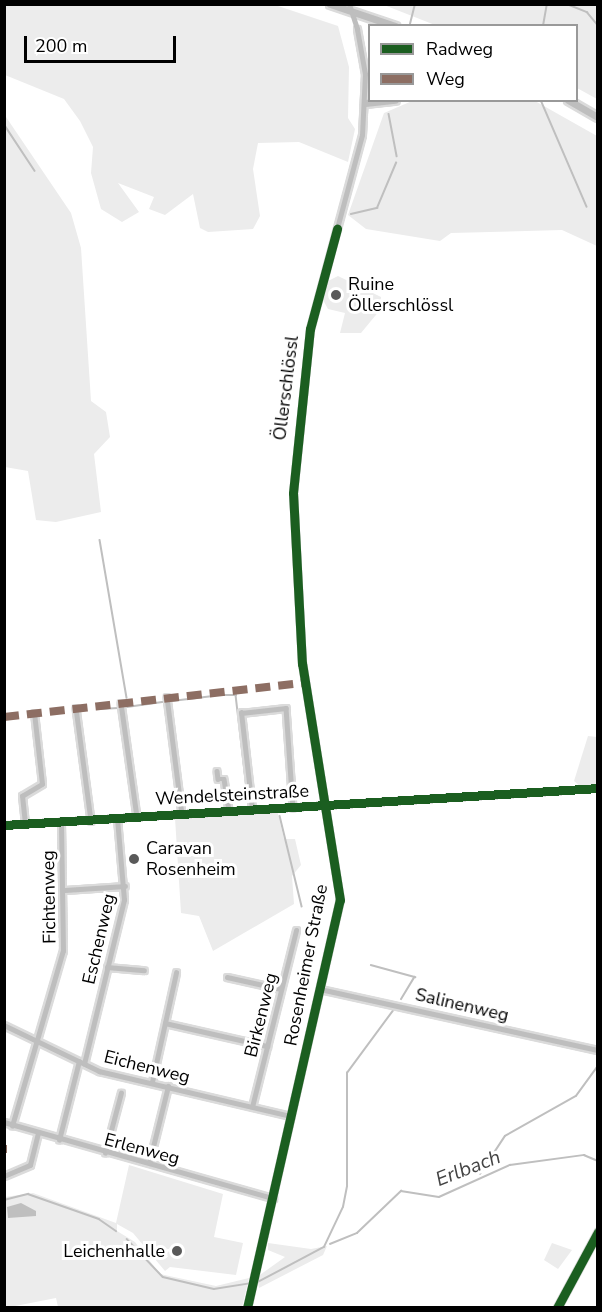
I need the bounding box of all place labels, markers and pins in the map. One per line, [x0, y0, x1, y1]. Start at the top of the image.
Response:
place label: Ruine Öllerschlössl [348, 274, 453, 316]
marker: Ruine Öllerschlössl [329, 288, 343, 302]
place label: Caravan Rosenheim [146, 838, 236, 880]
marker: Caravan Rosenheim [127, 852, 141, 866]
place label: Leichenhalle [63, 1240, 165, 1262]
marker: Leichenhalle [170, 1244, 184, 1258]

